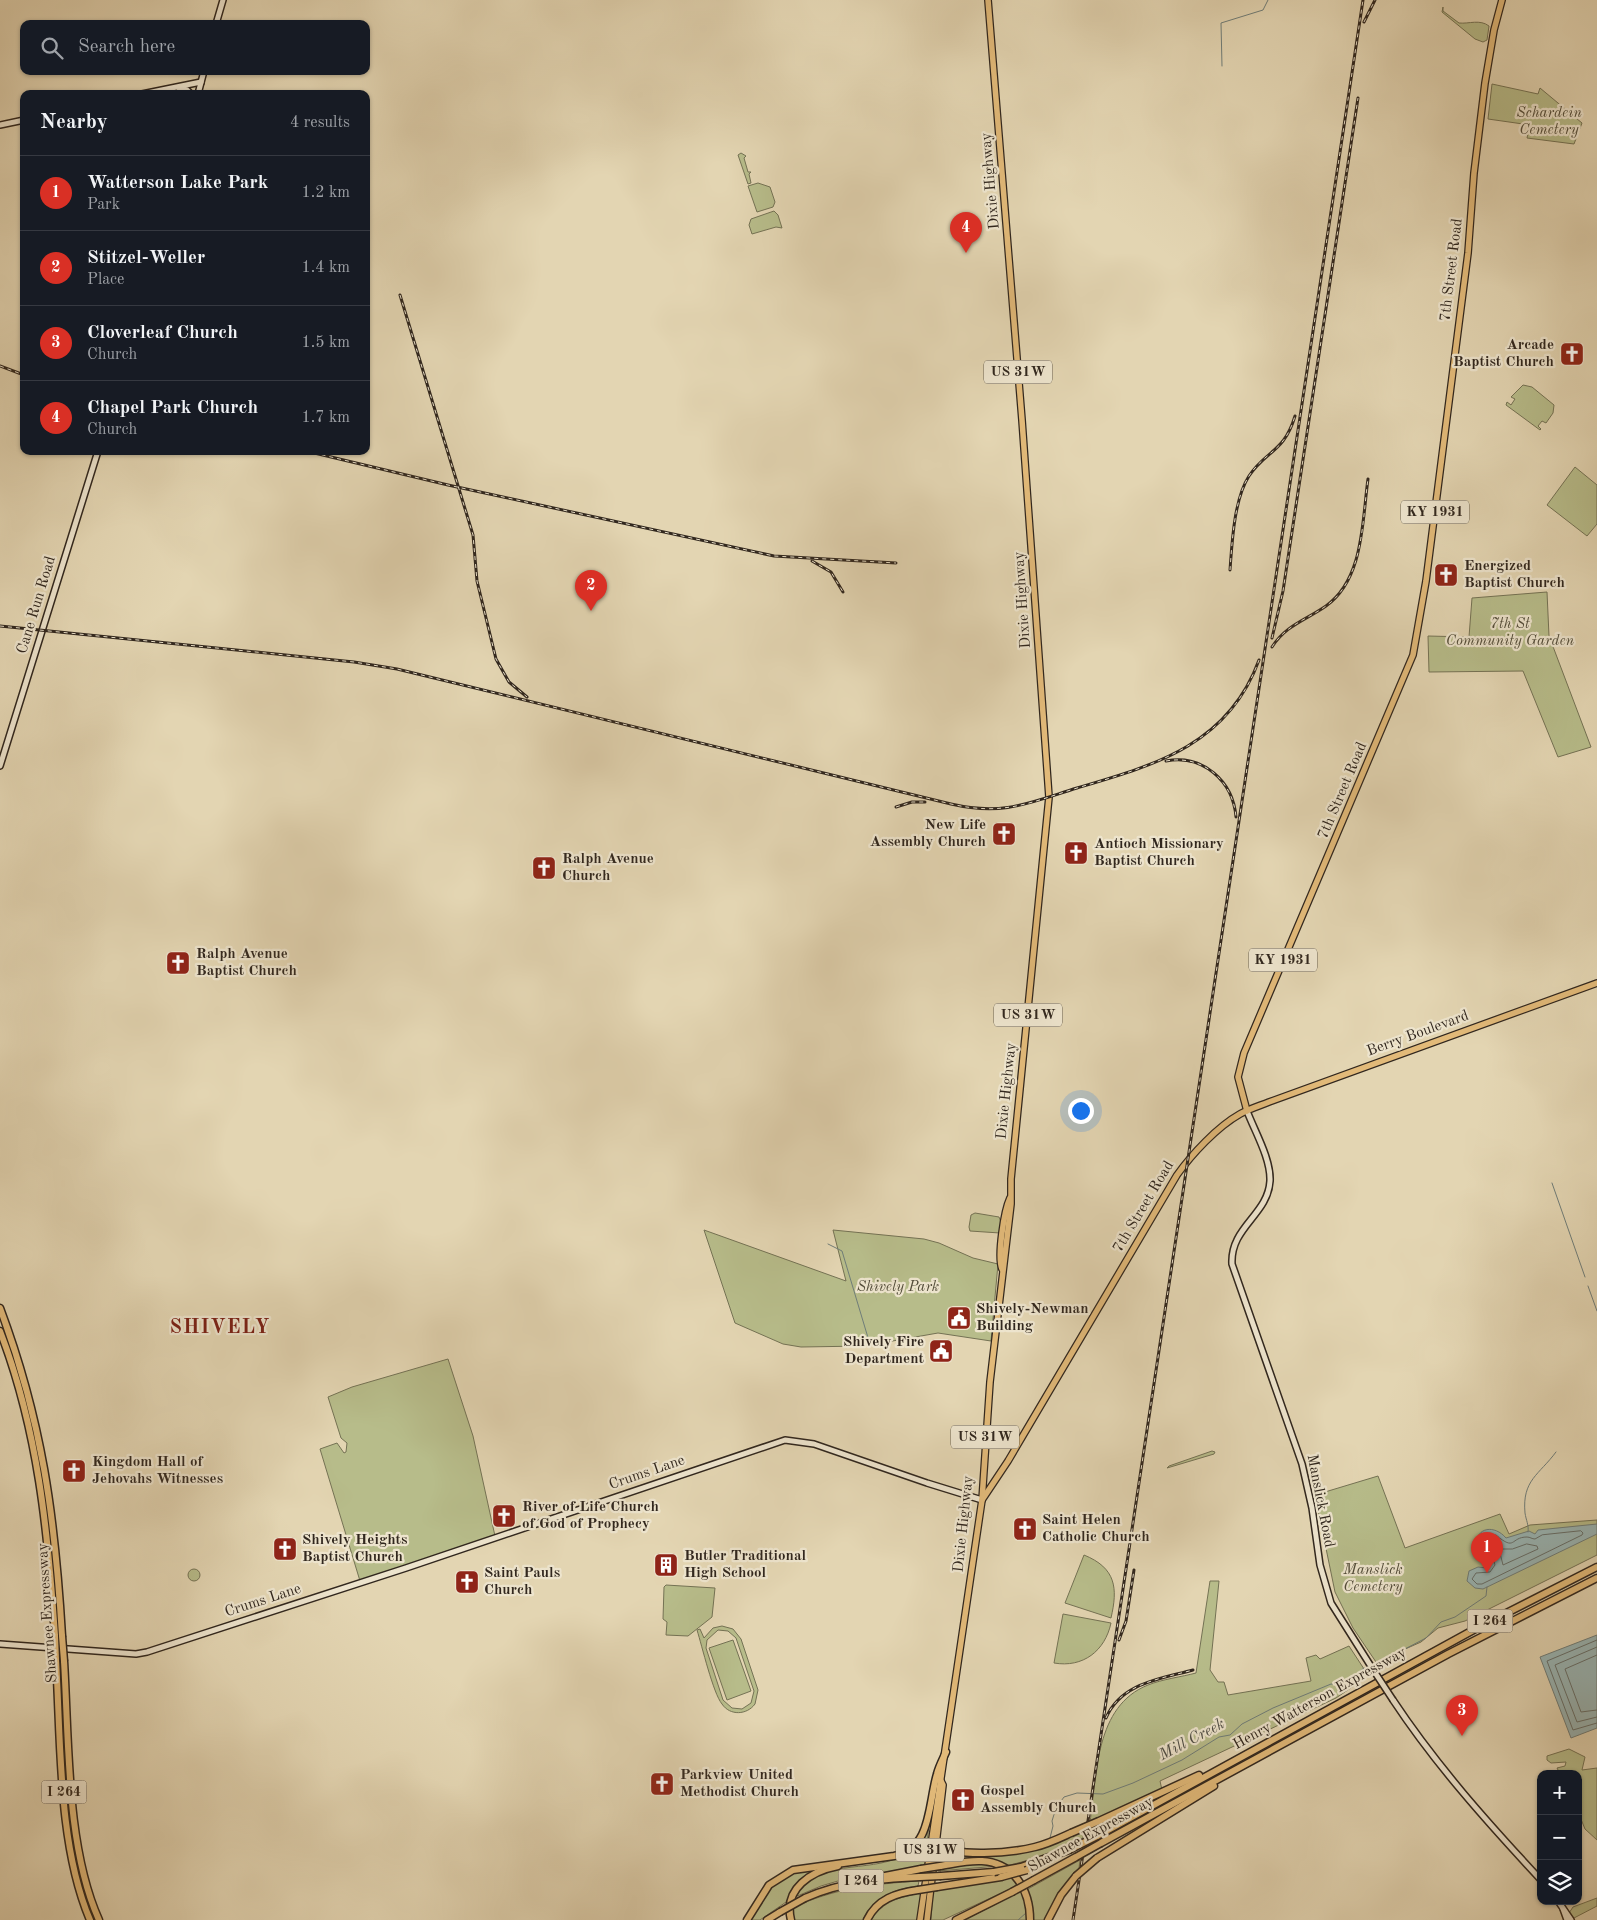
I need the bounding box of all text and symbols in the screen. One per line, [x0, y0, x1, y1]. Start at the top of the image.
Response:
search box [20, 20, 370, 75]
icon: search [38, 34, 66, 62]
text: Search here [78, 38, 175, 57]
park label: Schardein Cemetery [1516, 106, 1582, 138]
text: Nearby [40, 112, 108, 133]
text: 4 results [290, 115, 350, 131]
street label: Dixie Highway [979, 132, 1003, 230]
text: Watterson Lake Park [87, 174, 268, 193]
text: 1 [51, 185, 61, 201]
text: 1.2 km [301, 185, 350, 201]
text: Park [87, 197, 120, 213]
pin: 4 [950, 212, 982, 253]
street label: 7th Street Road [1438, 217, 1466, 322]
text: Stitzel-Weller [87, 249, 205, 268]
text: 2 [51, 260, 61, 276]
text: 1.4 km [301, 260, 350, 276]
text: Place [87, 272, 124, 288]
text: Cloverleaf Church [87, 324, 238, 343]
text: 3 [51, 335, 61, 351]
text: 1.5 km [301, 335, 350, 351]
place label: Arcade Baptist Church [1453, 338, 1554, 370]
church icon: Arcade Baptist Church [1559, 341, 1585, 367]
text: Church [87, 347, 137, 363]
road number: US 31W [984, 361, 1052, 384]
text: Chapel Park Church [87, 399, 258, 418]
text: 4 [51, 410, 61, 426]
text: 1.7 km [301, 410, 350, 426]
text: Church [87, 422, 137, 438]
road number: KY 1931 [1401, 501, 1469, 524]
street label: Dixie Highway [1012, 551, 1034, 649]
street label: Cane Run Road [15, 554, 59, 656]
place label: Energized Baptist Church [1464, 559, 1565, 591]
church icon: Energized Baptist Church [1433, 562, 1459, 588]
pin: 2 [575, 570, 607, 611]
park label: 7th St Community Garden [1446, 617, 1575, 649]
street label: 7th Street Road [1316, 740, 1370, 842]
place label: New Life Assembly Church [870, 818, 986, 850]
church icon: New Life Assembly Church [991, 821, 1017, 847]
place label: Antioch Missionary Baptist Church [1094, 837, 1224, 869]
church icon: Antioch Missionary Baptist Church [1063, 840, 1089, 866]
place label: Ralph Avenue Church [562, 852, 654, 884]
church icon: Ralph Avenue Church [531, 855, 557, 881]
place label: Ralph Avenue Baptist Church [196, 947, 297, 979]
road number: KY 1931 [1249, 948, 1317, 972]
church icon: Ralph Avenue Baptist Church [165, 950, 191, 976]
road number: US 31W [994, 1004, 1062, 1026]
street label: Berry Boulevard [1365, 1009, 1471, 1059]
street label: Dixie Highway [994, 1042, 1020, 1140]
your location [1068, 1098, 1094, 1124]
street label: 7th Street Road [1111, 1159, 1177, 1255]
park label: Shively Park [857, 1280, 939, 1295]
place label: Shively-Newman Building [976, 1302, 1089, 1334]
public building icon: Shively-Newman Building [946, 1305, 972, 1331]
district label: SHIVELY [170, 1318, 270, 1338]
place label: Shively Fire Department [843, 1335, 925, 1367]
public building icon: Shively Fire Department [928, 1338, 954, 1364]
road number: US 31W [951, 1425, 1019, 1448]
street label: Crums Lane [607, 1453, 687, 1493]
street label: Manslick Road [1304, 1453, 1336, 1549]
place label: Kingdom Hall of Jehovahs Witnesses [92, 1455, 223, 1487]
church icon: Kingdom Hall of Jehovahs Witnesses [61, 1458, 87, 1484]
street label: Dixie Highway [951, 1475, 977, 1573]
place label: River of Life Church of God of Prophecy [522, 1500, 659, 1532]
church icon: River of Life Church of God of Prophecy [491, 1503, 517, 1529]
place label: Saint Helen Catholic Church [1042, 1513, 1150, 1545]
church icon: Saint Helen Catholic Church [1012, 1516, 1038, 1542]
pin: 1 [1471, 1532, 1503, 1573]
place label: Shively Heights Baptist Church [302, 1533, 408, 1565]
church icon: Shively Heights Baptist Church [272, 1536, 298, 1562]
street label: Shawnee Expressway [36, 1542, 60, 1684]
place label: Butler Traditional High School [684, 1549, 807, 1581]
building icon: Butler Traditional High School [653, 1552, 679, 1578]
park label: Manslick Cemetery [1342, 1563, 1403, 1595]
place label: Saint Pauls Church [484, 1566, 560, 1598]
church icon: Saint Pauls Church [454, 1569, 480, 1595]
street label: Crums Lane [223, 1582, 303, 1620]
road number: I 264 [1468, 1610, 1512, 1632]
street label: Henry Watterson Expressway [1231, 1645, 1409, 1753]
pin: 3 [1446, 1695, 1478, 1736]
water label: Mill Creek [1156, 1716, 1228, 1764]
place label: Parkview United Methodist Church [680, 1768, 799, 1800]
map controls [1537, 1770, 1582, 1905]
button: + [1537, 1770, 1582, 1815]
church icon: Parkview United Methodist Church [649, 1771, 675, 1797]
road number: I 264 [42, 1780, 86, 1804]
place label: Gospel Assembly Church [980, 1784, 1096, 1816]
church icon: Gospel Assembly Church [950, 1787, 976, 1813]
street label: Shawnee Expressway [1026, 1794, 1156, 1876]
button: − [1537, 1815, 1582, 1860]
road number: US 31W [896, 1838, 964, 1862]
button: layers [1537, 1860, 1582, 1905]
road number: I 264 [838, 1870, 884, 1892]

